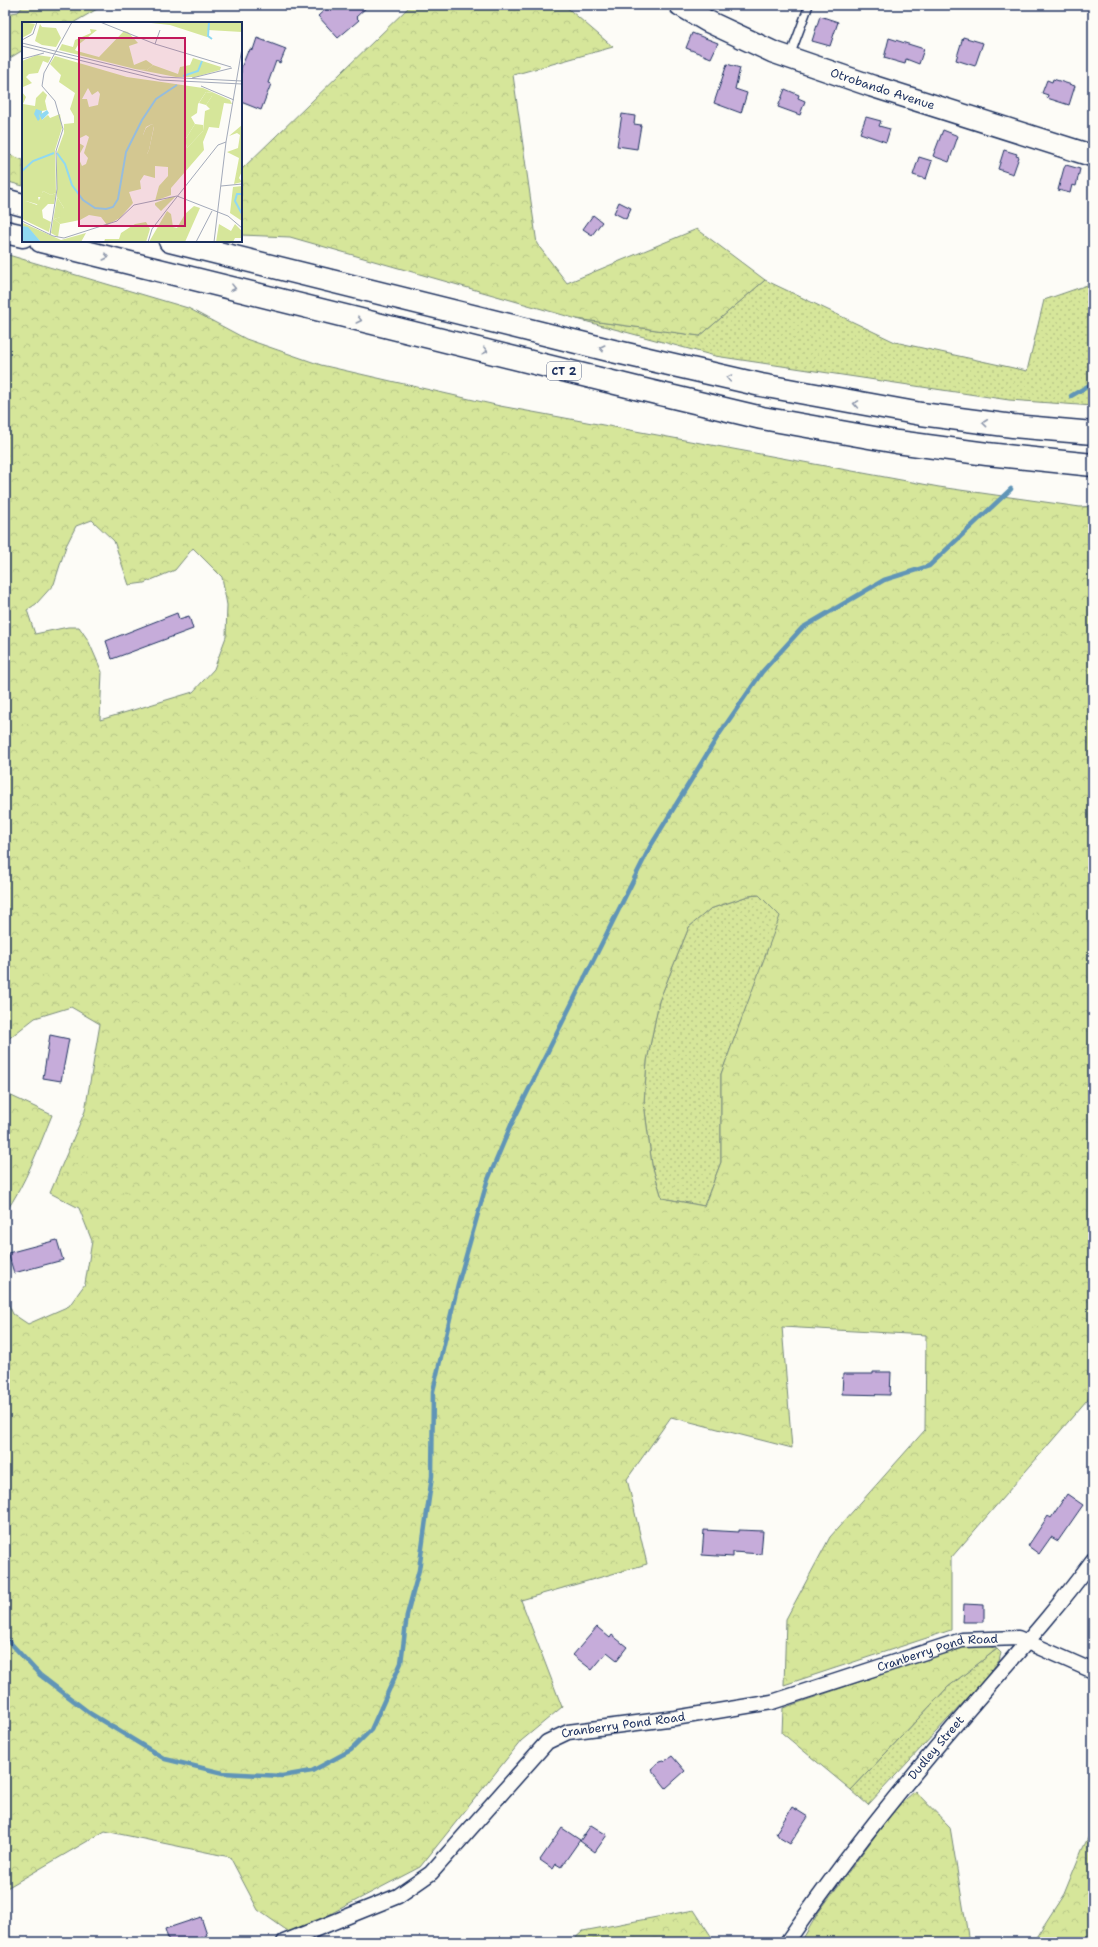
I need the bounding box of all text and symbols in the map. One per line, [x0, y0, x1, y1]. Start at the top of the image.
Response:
inset map [22, 22, 242, 242]
street label: Otrobando Avenue [828, 64, 937, 113]
one-way arrow [103, 252, 110, 261]
one-way arrow [229, 284, 236, 292]
one-way arrow [356, 315, 362, 323]
one-way arrow [599, 344, 606, 353]
one-way arrow [481, 346, 488, 355]
road number: CT 2 [547, 362, 581, 380]
one-way arrow [725, 374, 732, 382]
one-way arrow [853, 400, 859, 408]
one-way arrow [981, 418, 988, 427]
street label: Cranberry Pond Road [875, 1631, 999, 1675]
street label: Cranberry Pond Road [558, 1708, 687, 1742]
street label: Dudley Street [905, 1712, 968, 1783]

